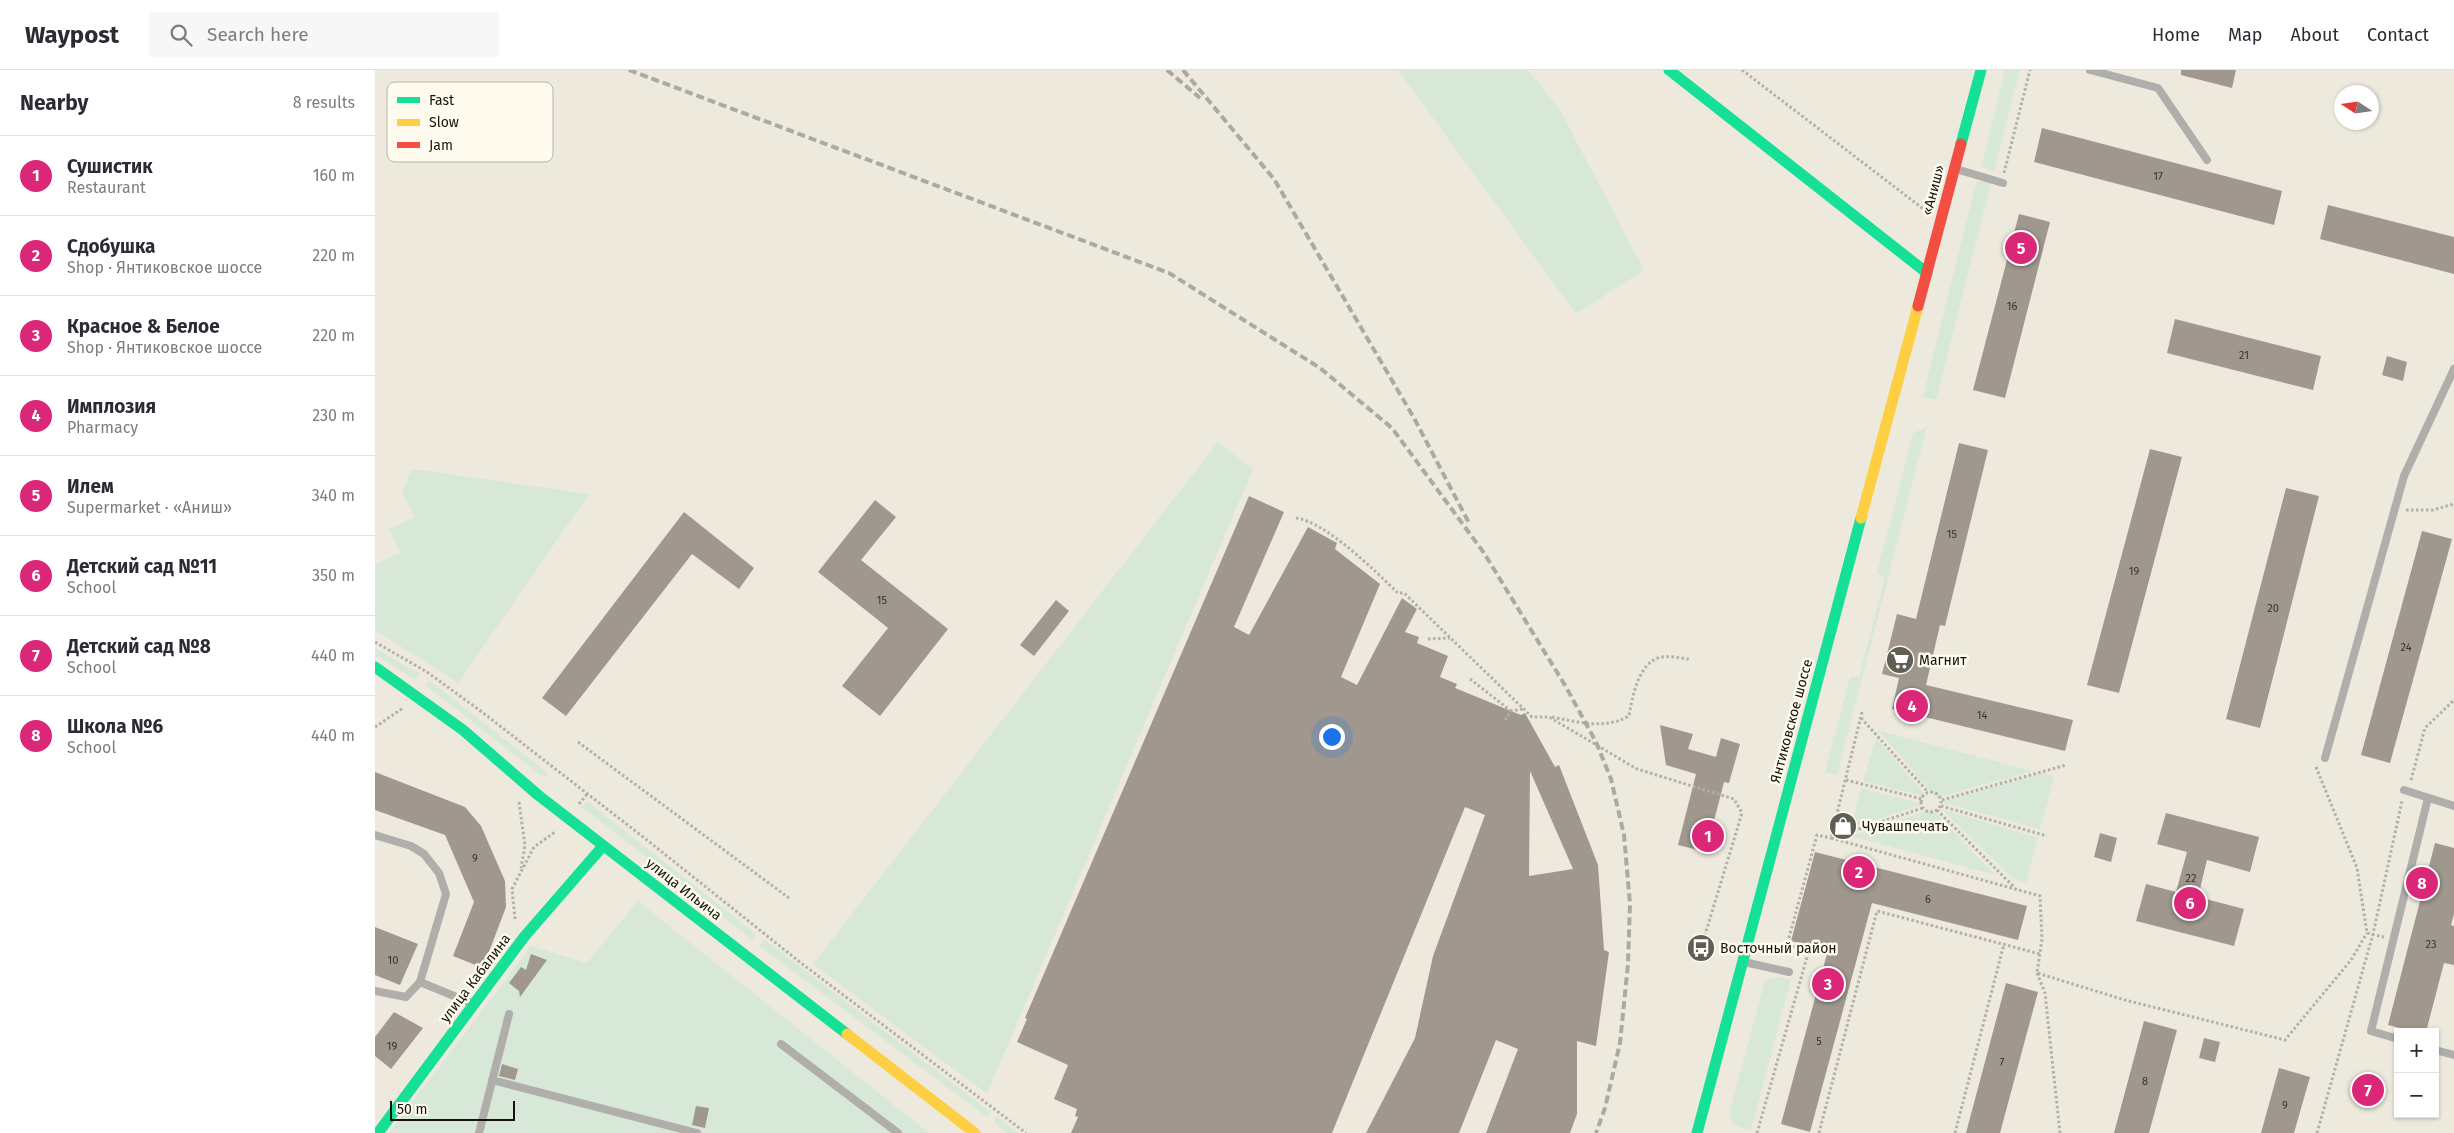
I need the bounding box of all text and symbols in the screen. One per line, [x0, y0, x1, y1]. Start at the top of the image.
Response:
search box [149, 12, 499, 57]
text: Waypost [25, 21, 119, 49]
icon: search [167, 21, 195, 49]
text: Search here [207, 23, 309, 46]
text: Home [2152, 24, 2200, 46]
text: Map [2228, 24, 2262, 46]
text: About [2290, 24, 2339, 46]
text: Contact [2367, 24, 2429, 46]
legend [387, 82, 553, 162]
north arrow [2334, 85, 2379, 130]
text: Nearby [20, 90, 88, 116]
text: Fast [429, 92, 455, 109]
text: 8 results [293, 93, 355, 112]
text: Slow [429, 114, 459, 131]
text: Jam [429, 137, 453, 154]
text: Сушистик [67, 155, 153, 178]
street label: «Аниш» [1919, 163, 1948, 217]
text: 1 [32, 166, 40, 185]
text: 160 m [313, 166, 355, 185]
house number: 17 [2153, 170, 2163, 183]
text: Restaurant [67, 178, 146, 197]
pin: 5 [2005, 229, 2037, 267]
text: Сдобушка [67, 235, 155, 258]
text: 2 [32, 246, 40, 265]
text: 220 m [312, 246, 355, 265]
text: Shop · Янтиковское шоссе [67, 258, 262, 277]
house number: 16 [2007, 300, 2017, 313]
text: Красное & Белое [67, 315, 220, 338]
text: 3 [32, 326, 40, 345]
text: 220 m [312, 326, 355, 345]
text: Shop · Янтиковское шоссе [67, 338, 262, 357]
house number: 21 [2239, 349, 2249, 362]
text: Имплозия [67, 395, 156, 418]
text: 4 [31, 406, 41, 425]
text: 230 m [312, 406, 355, 425]
text: Pharmacy [67, 418, 138, 437]
text: Илем [67, 475, 114, 498]
text: 5 [32, 486, 40, 505]
text: 340 m [312, 486, 355, 505]
text: Supermarket · «Аниш» [67, 498, 232, 517]
house number: 15 [1947, 528, 1958, 541]
text: Детский сад №11 [67, 555, 217, 578]
house number: 19 [2129, 565, 2139, 578]
text: 6 [31, 566, 41, 585]
text: 350 m [312, 566, 355, 585]
text: School [67, 578, 116, 597]
house number: 15 [877, 594, 888, 607]
house number: 20 [2267, 602, 2279, 615]
text: Детский сад №8 [67, 635, 211, 658]
house number: 24 [2401, 641, 2412, 654]
supermarket icon: Магнит [1885, 645, 1915, 675]
text: 7 [32, 646, 40, 665]
text: 440 m [311, 646, 355, 665]
place label: Магнит [1919, 652, 1967, 669]
street label: Янтиковское шоссе [1767, 657, 1816, 785]
text: School [67, 658, 116, 677]
pin: 4 [1896, 687, 1928, 725]
house number: 14 [1977, 709, 1987, 722]
text: Школа №6 [67, 715, 163, 738]
your location [1319, 724, 1345, 750]
text: 8 [31, 726, 41, 745]
text: 440 m [311, 726, 355, 745]
text: School [67, 738, 116, 757]
shop icon: Чувашпечать [1828, 811, 1858, 841]
pin: 1 [1692, 817, 1724, 855]
place label: Чувашпечать [1862, 818, 1948, 835]
house number: 9 [472, 852, 478, 865]
pin: 2 [1843, 853, 1875, 891]
street label: улица Ильича [642, 855, 725, 924]
pin: 8 [2406, 864, 2438, 902]
house number: 22 [2186, 872, 2196, 885]
pin: 6 [2174, 884, 2206, 922]
house number: 6 [1925, 893, 1931, 906]
street label: улица Кабалина [437, 931, 514, 1026]
bus stop icon: Восточный район [1686, 933, 1716, 963]
house number: 23 [2426, 938, 2436, 951]
place label: Восточный район [1720, 940, 1837, 957]
house number: 10 [388, 954, 398, 967]
pin: 3 [1812, 965, 1844, 1003]
map controls [2394, 1028, 2439, 1118]
button: + [2394, 1028, 2439, 1073]
house number: 5 [1816, 1035, 1822, 1048]
house number: 19 [387, 1040, 397, 1053]
house number: 7 [2000, 1056, 2005, 1069]
pin: 7 [2352, 1071, 2384, 1109]
button: − [2394, 1073, 2439, 1118]
house number: 8 [2142, 1075, 2148, 1088]
scale bar [390, 1098, 515, 1121]
house number: 9 [2282, 1099, 2288, 1112]
text: 50 m [397, 1101, 428, 1118]

